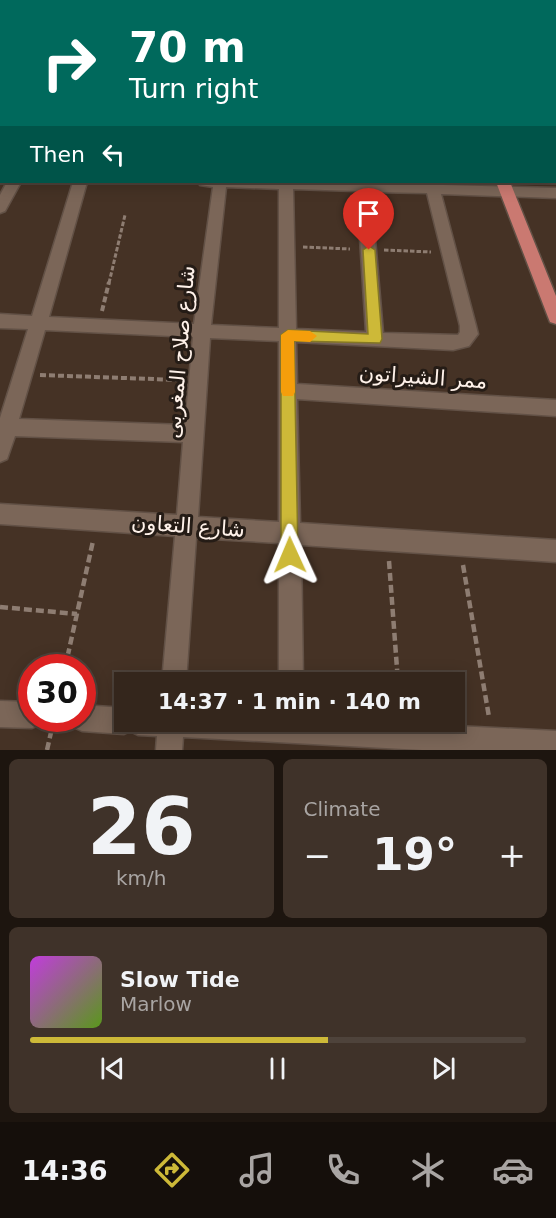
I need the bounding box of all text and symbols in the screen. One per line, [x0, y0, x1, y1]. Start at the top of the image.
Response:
text: 70 m [129, 23, 246, 72]
icon: right [30, 24, 108, 102]
text: Turn right [129, 73, 258, 104]
icon: left [97, 138, 130, 171]
text: Then [30, 142, 85, 167]
pin [343, 188, 394, 250]
icon: arrive [352, 197, 385, 230]
street label: شارع صلاح المغربى [160, 265, 200, 439]
street label: ممر الشيراتون [358, 361, 488, 393]
street label: شارع التعاون [130, 510, 246, 542]
position arrow [258, 523, 322, 587]
speed limit sign: 30 [18, 654, 96, 732]
text: 14:37 · 1 min · 140 m [158, 689, 421, 714]
text: 26 [87, 782, 196, 872]
text: Climate [304, 797, 380, 821]
text: 19° [372, 828, 457, 881]
text: − [304, 836, 331, 875]
text: + [498, 836, 526, 875]
text: km/h [116, 866, 166, 890]
text: Slow Tide [120, 967, 240, 992]
text: Marlow [120, 992, 192, 1016]
icon: previous [96, 1052, 129, 1085]
icon: pause [261, 1052, 294, 1085]
icon: next [427, 1052, 460, 1085]
icon: directions [151, 1149, 193, 1191]
icon: music [236, 1149, 278, 1191]
icon: phone [322, 1149, 364, 1191]
icon: climate [407, 1149, 449, 1191]
icon: car [492, 1149, 534, 1191]
text: 14:36 [22, 1155, 108, 1186]

